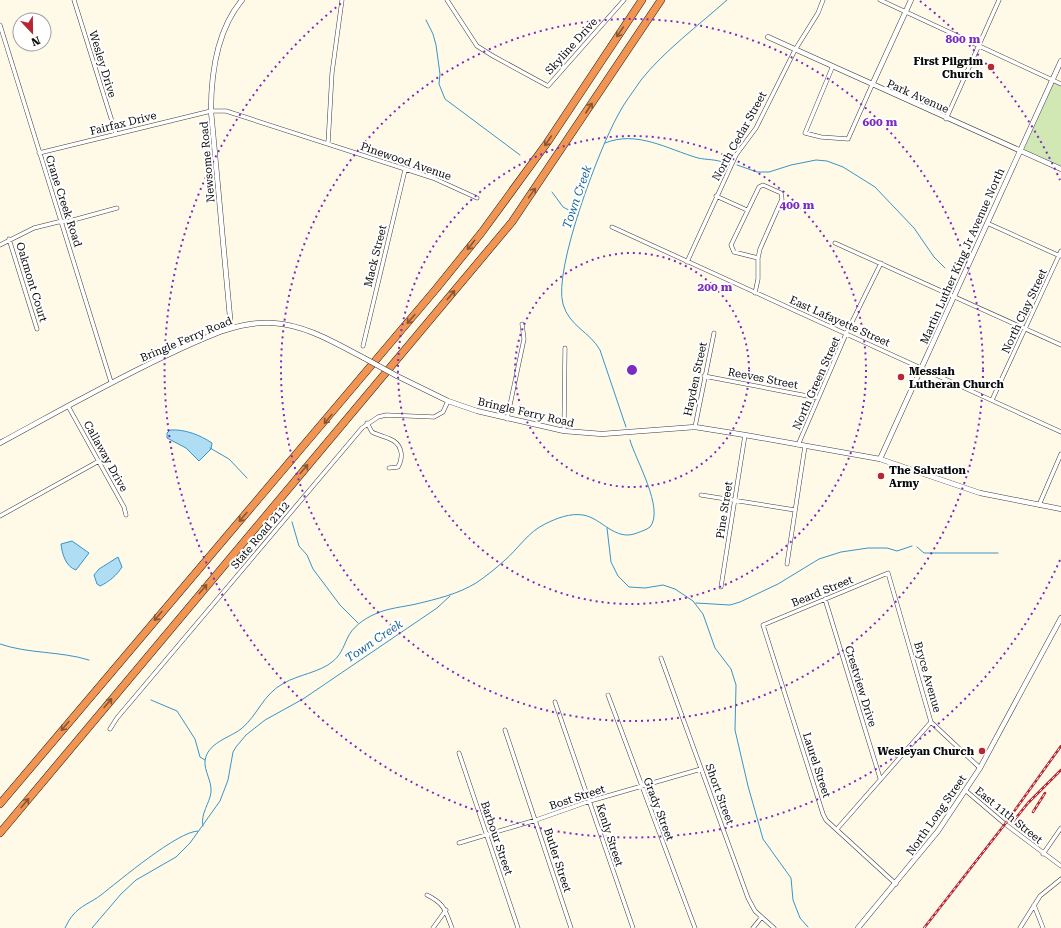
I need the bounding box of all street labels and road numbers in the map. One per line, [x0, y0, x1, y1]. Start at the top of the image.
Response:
street label: Skyline Drive [543, 15, 600, 77]
street label: Wesley Drive [86, 29, 119, 99]
street label: Park Avenue [885, 77, 951, 116]
street label: North Cedar Street [710, 89, 769, 183]
street label: Fairfax Drive [88, 109, 158, 138]
street label: Newsome Road [197, 121, 218, 203]
street label: Pinewood Avenue [359, 140, 453, 183]
street label: Crane Creek Road [43, 154, 84, 249]
street label: Martin Luther King Jr Avenue North [918, 166, 1007, 346]
street label: Mack Street [361, 224, 389, 289]
street label: Oakmont Court [13, 241, 50, 324]
street label: North Clay Street [999, 267, 1050, 356]
street label: East Lafayette Street [787, 293, 892, 350]
street label: Bringle Ferry Road [138, 314, 234, 365]
street label: North Green Street [790, 335, 843, 432]
street label: Hayden Street [681, 341, 710, 417]
street label: Reeves Street [727, 365, 799, 392]
street label: Bringle Ferry Road [476, 395, 575, 430]
street label: Callaway Drive [81, 419, 130, 494]
street label: Pine Street [714, 480, 735, 540]
street label: State Road 2112 [228, 499, 292, 572]
street label: Beard Street [790, 573, 855, 610]
street label: Bryce Avenue [911, 640, 944, 714]
street label: Crestview Drive [842, 644, 879, 728]
street label: Laurel Street [800, 731, 833, 799]
street label: Short Street [703, 762, 737, 826]
street label: North Long Street [904, 772, 969, 858]
street label: Grady Street [641, 776, 677, 843]
street label: Bost Street [548, 782, 607, 813]
street label: East 11th Street [972, 784, 1045, 847]
street label: Barbour Street [478, 799, 515, 877]
street label: Kenly Street [593, 802, 626, 868]
street label: Butler Street [541, 827, 574, 894]

